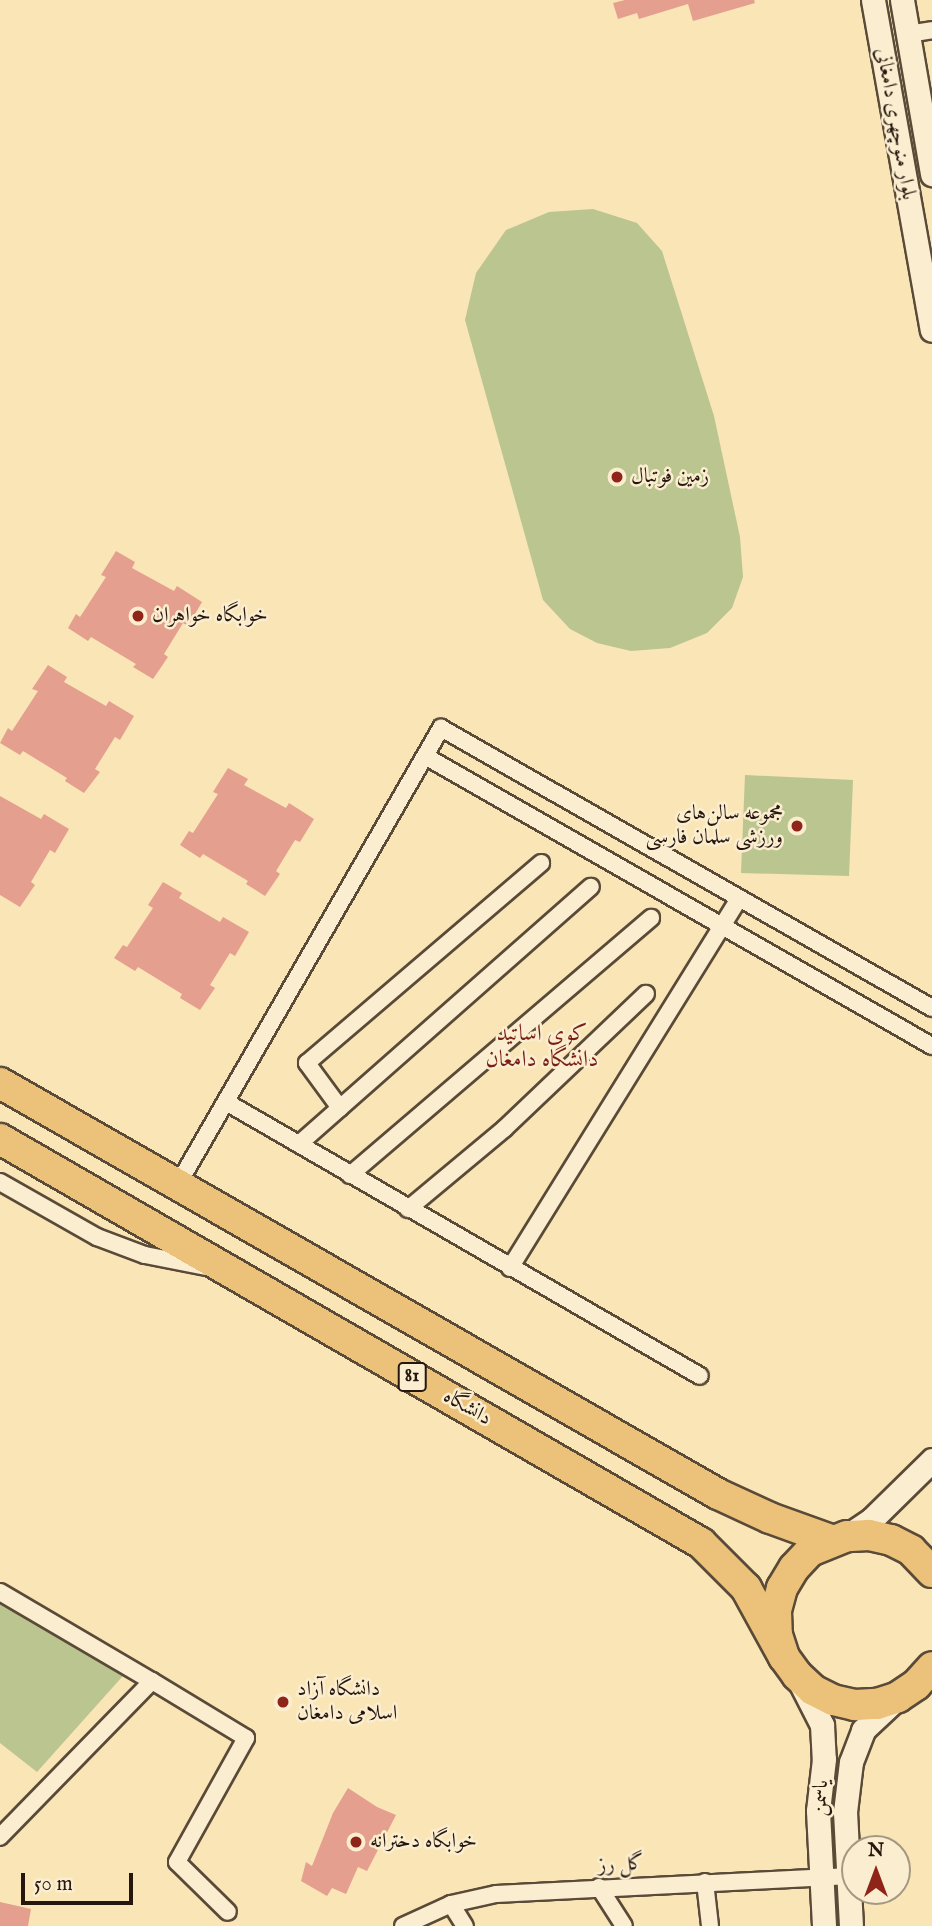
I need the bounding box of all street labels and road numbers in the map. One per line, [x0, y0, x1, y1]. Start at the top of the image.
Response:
street label: بلوار منوچهری دامغانی [869, 46, 921, 202]
road number: 81 [396, 1362, 428, 1392]
street label: دانشگاه [438, 1384, 496, 1432]
street label: یاسمن [807, 1779, 835, 1817]
street label: گل رز [597, 1851, 645, 1879]

